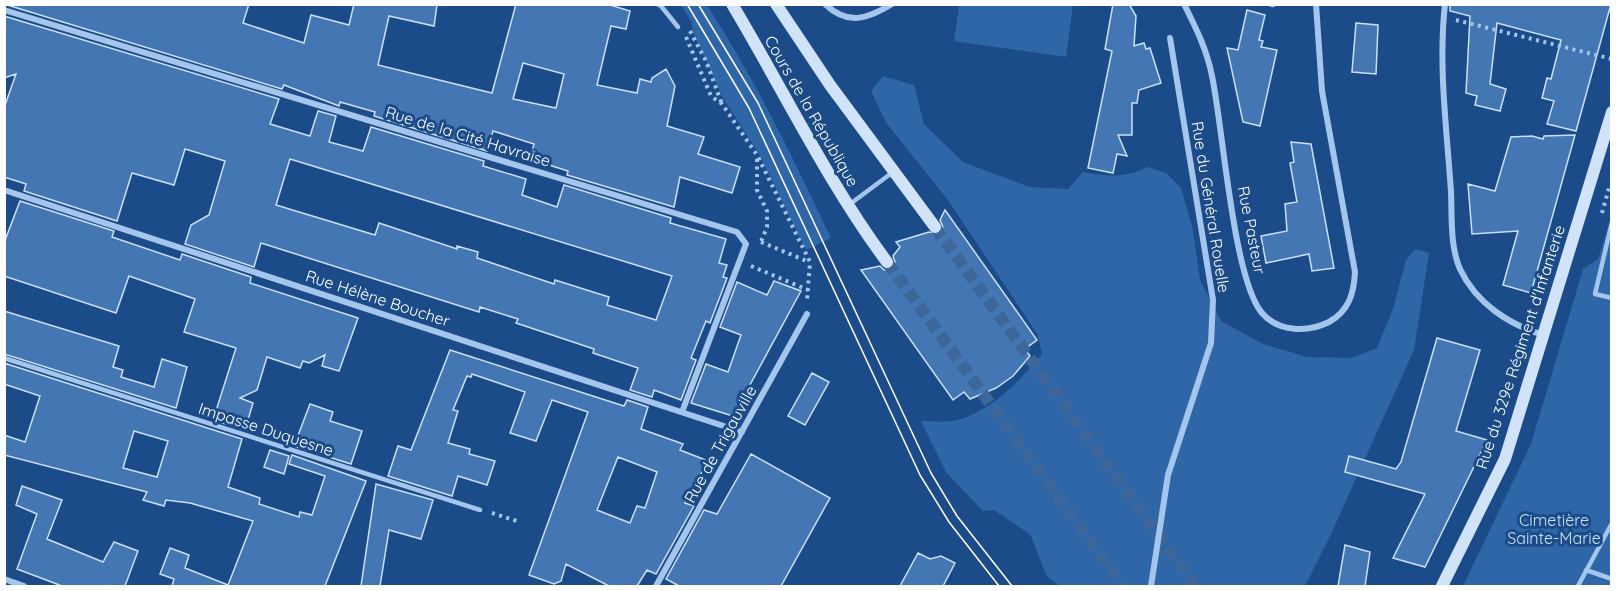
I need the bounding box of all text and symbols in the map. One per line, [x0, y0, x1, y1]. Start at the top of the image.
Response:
street label: Cours de la République [761, 32, 863, 190]
street label: Rue de la Cité Havraise [383, 101, 553, 171]
street label: Rue du Général Rouelle [1188, 120, 1234, 294]
street label: Rue Pasteur [1234, 184, 1270, 276]
street label: Rue du 329e Régiment d'Infanterie [1471, 222, 1569, 472]
street label: Rue Hélène Boucher [303, 265, 453, 331]
street label: Rue de Trigauville [679, 382, 761, 506]
street label: Impasse Duquesne [196, 398, 336, 460]
park label: Cimetière Sainte-Marie [1507, 510, 1601, 548]

